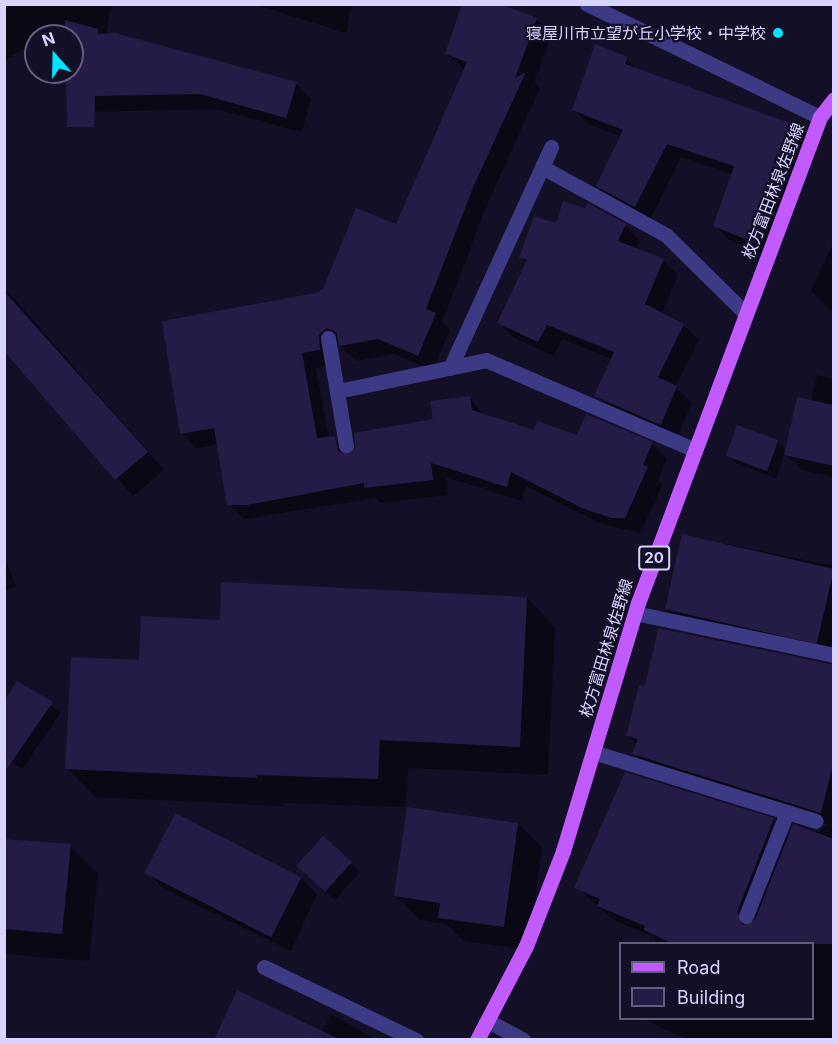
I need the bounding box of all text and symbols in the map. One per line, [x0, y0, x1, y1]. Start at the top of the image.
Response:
place label: 寝屋川市立望が丘小学校・中学校 [526, 23, 766, 43]
north arrow [24, 24, 84, 84]
marker: 寝屋川市立望が丘小学校・中学校 [771, 26, 785, 40]
text: N [39, 27, 58, 50]
street label: 枚方富田林泉佐野線 [738, 120, 808, 262]
road number: 20 [638, 546, 670, 570]
street label: 枚方富田林泉佐野線 [576, 576, 636, 720]
legend [619, 942, 814, 1020]
text: Road [677, 957, 720, 978]
text: Building [677, 987, 745, 1008]

